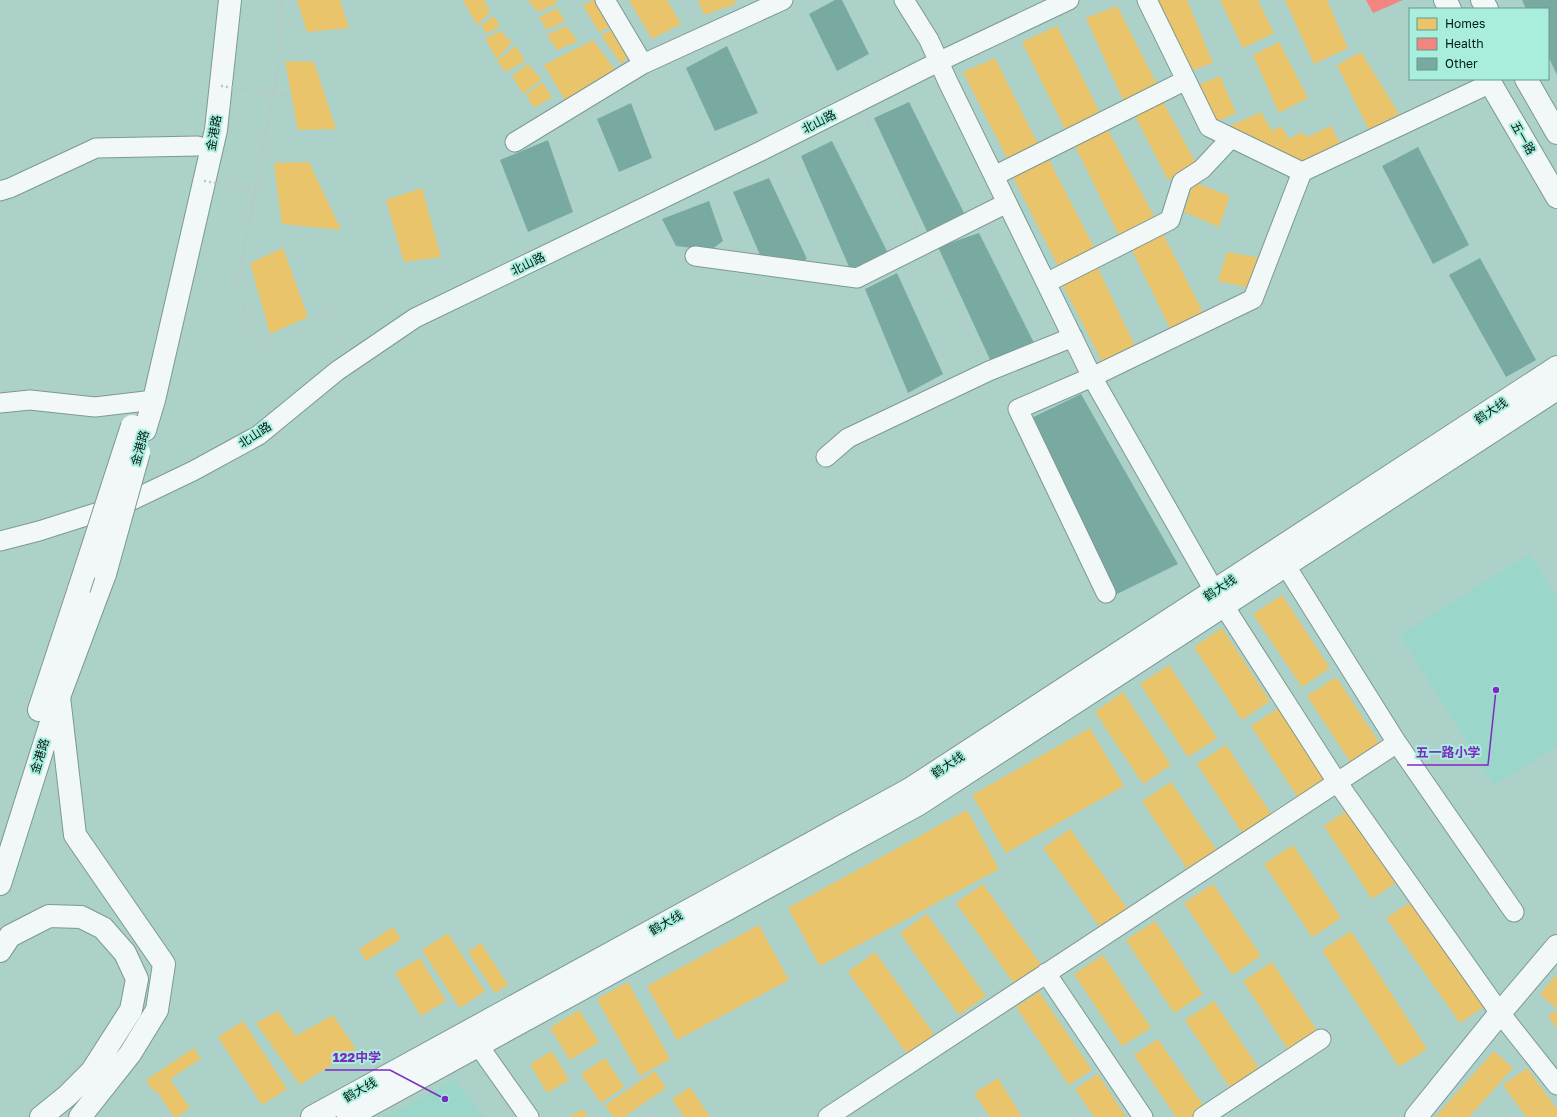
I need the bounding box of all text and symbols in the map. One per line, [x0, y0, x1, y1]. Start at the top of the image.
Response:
legend [1409, 8, 1549, 80]
text: Homes [1445, 16, 1485, 31]
text: Health [1445, 36, 1484, 51]
text: Other [1445, 56, 1478, 71]
street label: 北山路 [799, 107, 838, 136]
street label: 金港路 [203, 114, 224, 152]
street label: 五一路 [1508, 118, 1539, 157]
street label: 北山路 [508, 249, 547, 278]
street label: 鹤大线 [1472, 394, 1510, 427]
street label: 北山路 [236, 418, 274, 451]
street label: 金港路 [127, 428, 152, 467]
street label: 鹤大线 [1201, 571, 1239, 604]
street label: 金港路 [27, 736, 52, 775]
callout: 五一路小学 [1407, 740, 1488, 765]
text: 五一路小学 [1415, 744, 1481, 760]
street label: 鹤大线 [929, 748, 967, 781]
street label: 鹤大线 [646, 907, 685, 938]
callout: 122中学 [325, 1045, 390, 1070]
text: 122中学 [333, 1049, 381, 1065]
street label: 鹤大线 [340, 1074, 379, 1105]

